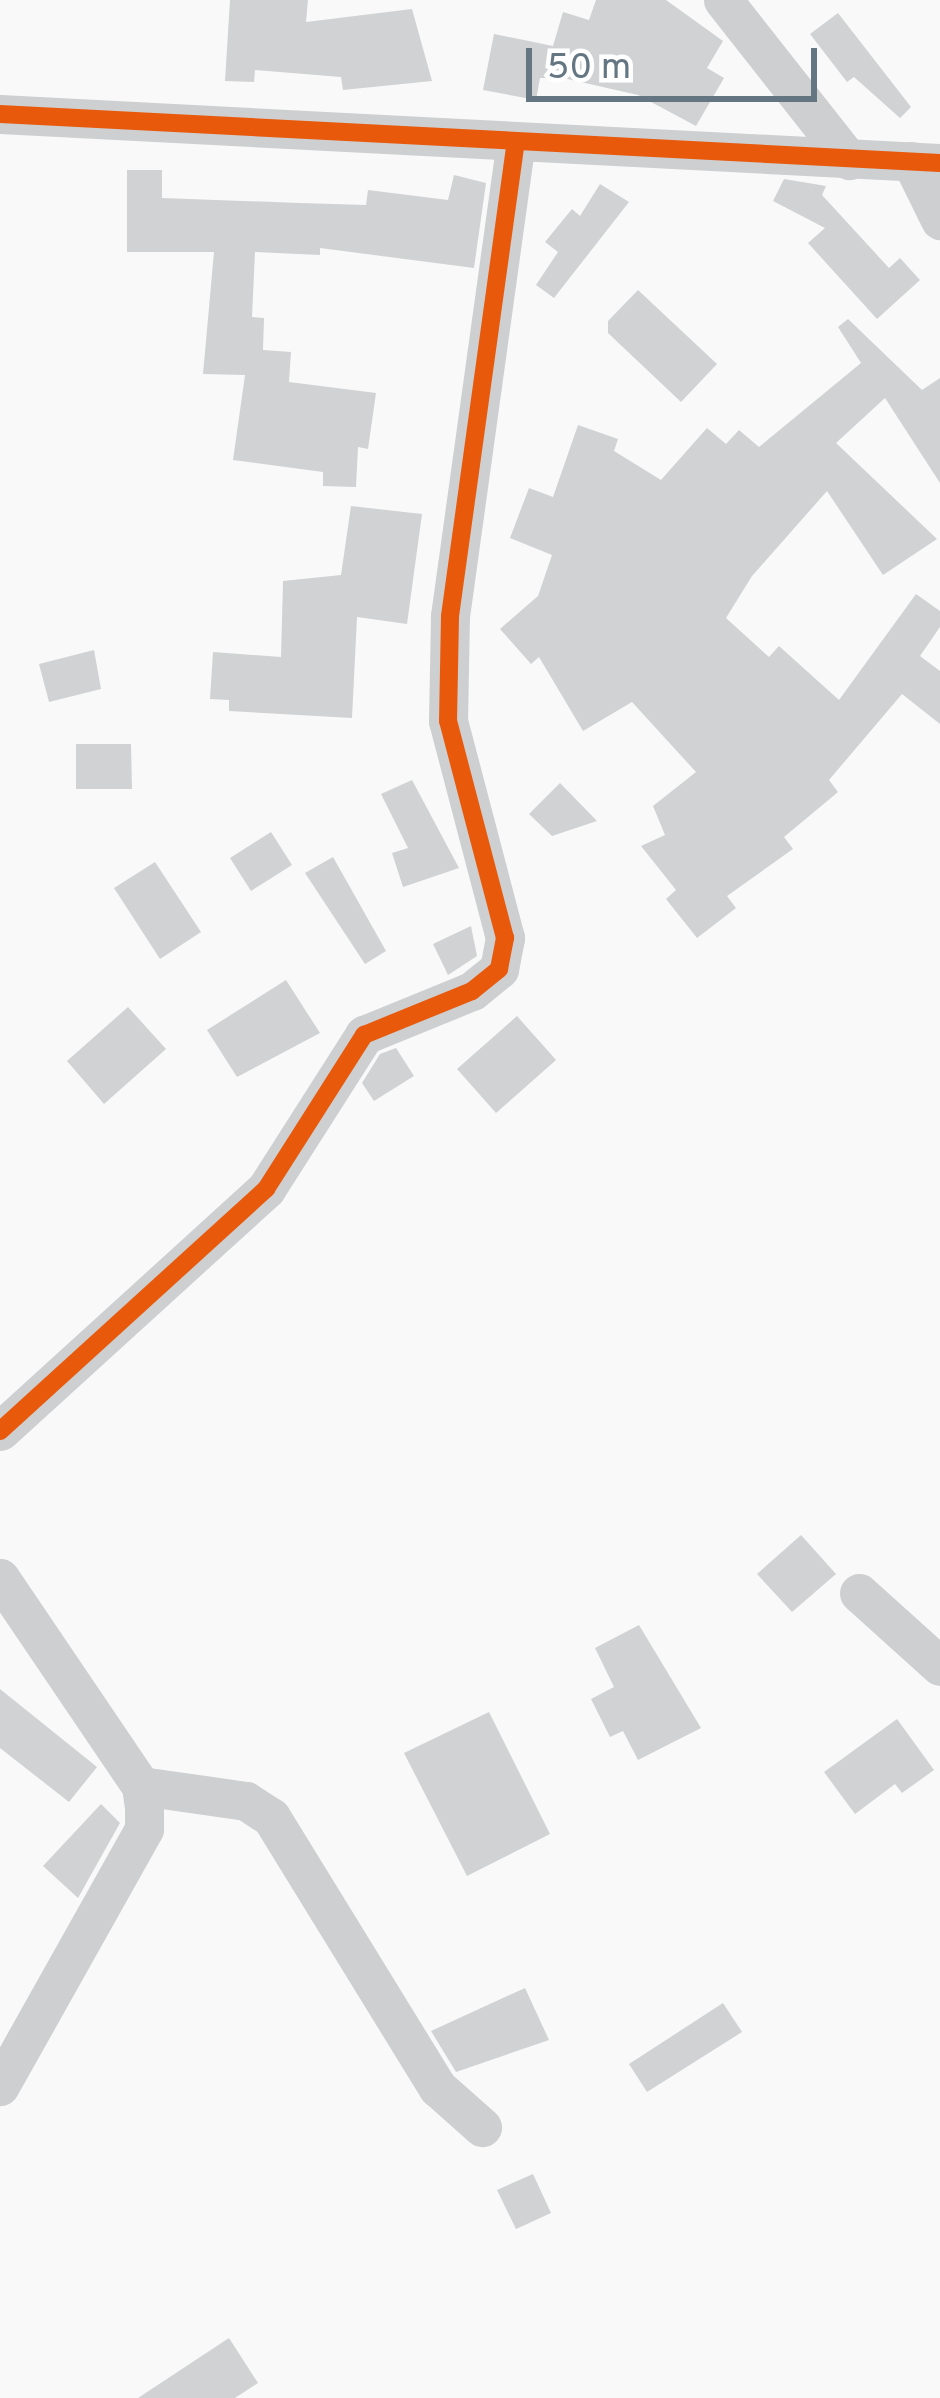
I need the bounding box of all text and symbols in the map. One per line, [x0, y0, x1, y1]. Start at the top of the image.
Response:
scale bar [532, 24, 823, 98]
text: 50 m [547, 46, 631, 92]

